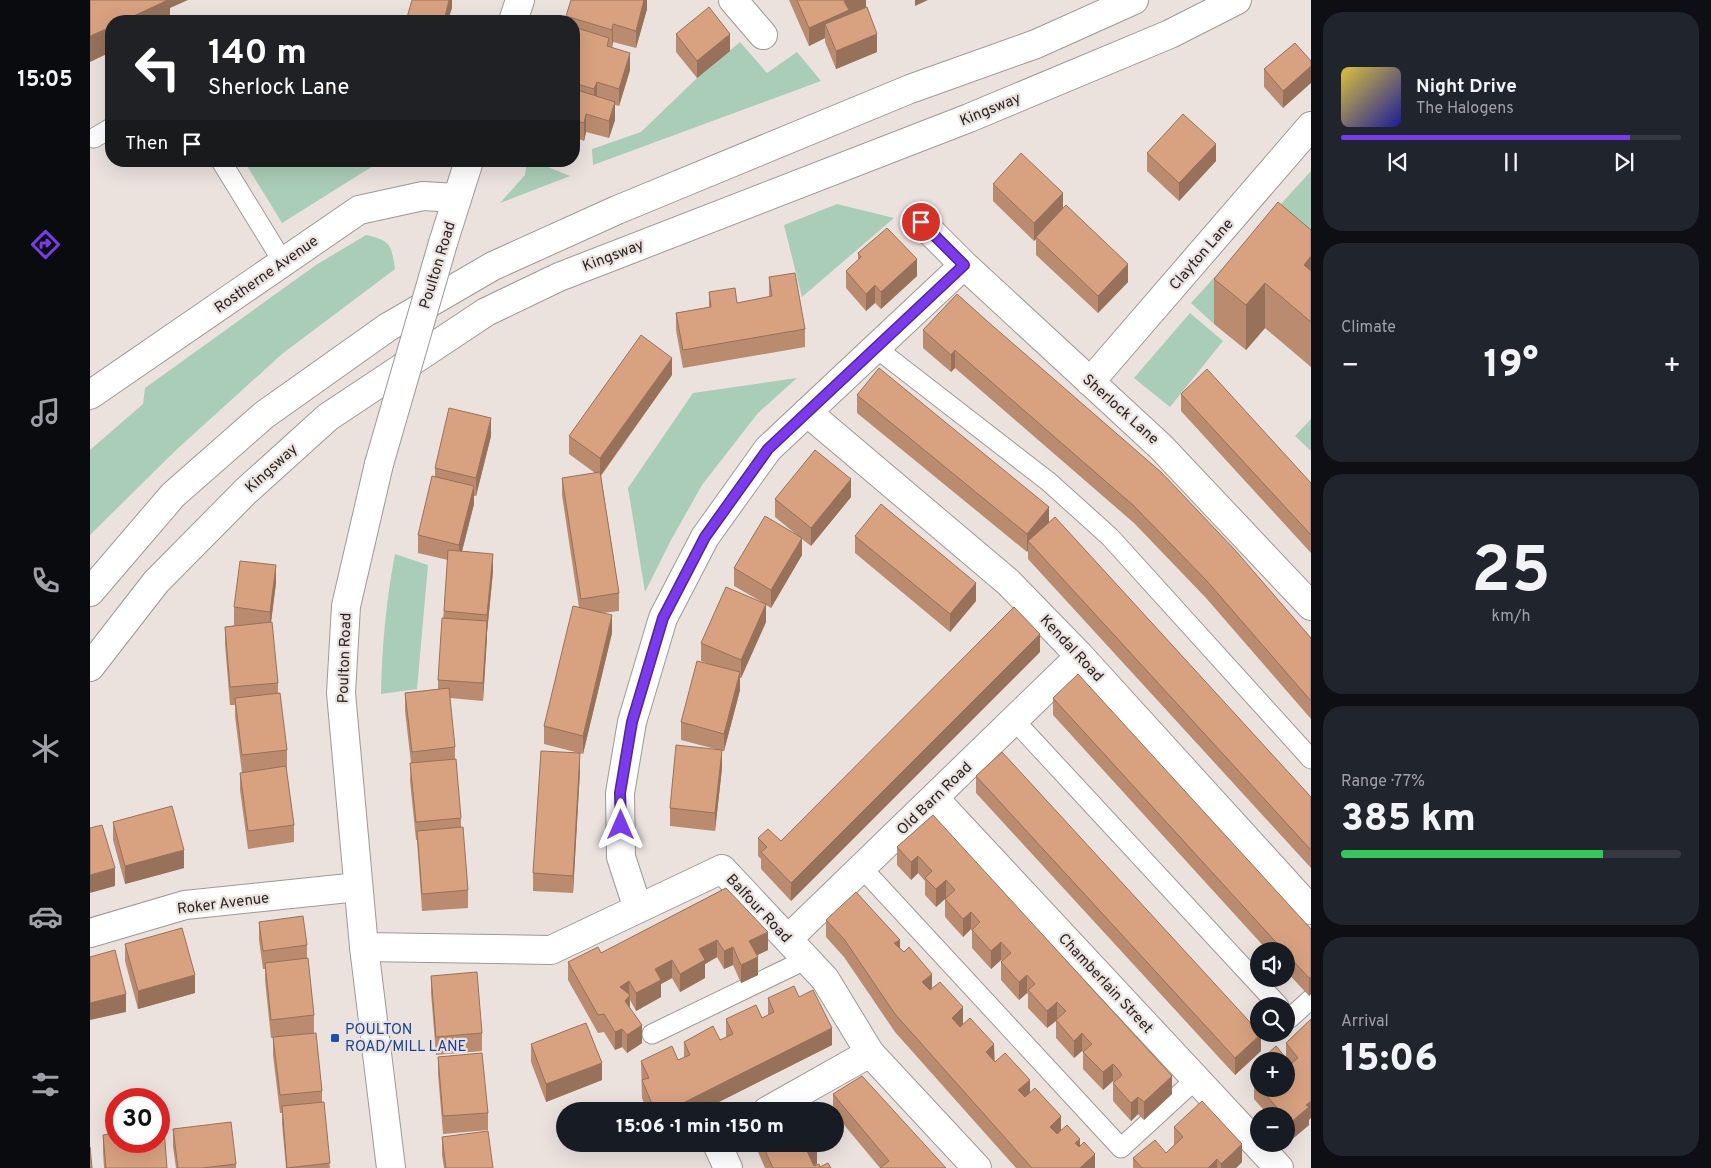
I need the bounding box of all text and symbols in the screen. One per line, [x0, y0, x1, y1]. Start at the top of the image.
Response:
text: 140 m [208, 32, 307, 76]
icon: left [125, 35, 190, 100]
text: 15:05 [17, 67, 73, 94]
text: Sherlock Lane [208, 75, 349, 102]
text: Night Drive [1416, 75, 1517, 99]
street label: Kingsway [957, 90, 1024, 131]
text: The Halogens [1416, 99, 1514, 119]
icon: arrive [178, 130, 206, 158]
text: Then [125, 132, 168, 156]
icon: previous [1384, 148, 1412, 176]
icon: pause [1497, 148, 1525, 176]
icon: next [1610, 148, 1638, 176]
pin [900, 201, 942, 243]
icon: arrive [907, 208, 935, 236]
street label: Clayton Lane [1166, 215, 1238, 295]
street label: Poulton Road [416, 219, 461, 312]
icon: directions [28, 227, 63, 262]
street label: Rostherne Avenue [211, 232, 323, 318]
street label: Kingsway [580, 236, 647, 277]
text: Climate [1341, 318, 1396, 338]
text: 19° [1483, 342, 1539, 391]
text: − [1341, 349, 1359, 385]
text: + [1663, 349, 1681, 385]
street label: Sherlock Lane [1078, 371, 1162, 449]
icon: music [28, 395, 63, 430]
street label: Kingsway [242, 441, 302, 498]
text: 25 [1471, 533, 1551, 615]
icon: phone [28, 563, 63, 598]
text: km/h [1492, 607, 1530, 627]
street label: Kendal Road [1035, 611, 1107, 687]
street label: Poulton Road [334, 612, 357, 704]
icon: climate [28, 731, 63, 766]
street label: Old Barn Road [893, 758, 977, 840]
text: Range · 77% [1341, 772, 1425, 792]
text: 385 km [1341, 796, 1476, 845]
position arrow [594, 798, 646, 850]
street label: Balfour Road [721, 871, 795, 947]
street label: Roker Avenue [176, 889, 270, 920]
icon: car [28, 899, 63, 934]
street label: Chamberlain Street [1053, 930, 1156, 1038]
map controls [1250, 942, 1295, 1152]
button: sound [1250, 942, 1295, 987]
button: search [1250, 997, 1295, 1042]
text: Arrival [1341, 1012, 1389, 1032]
place label: POULTON ROAD/MILL LANE [345, 1021, 467, 1057]
marker: POULTON ROAD/MILL LANE [329, 1032, 341, 1044]
text: 15:06 [1341, 1036, 1438, 1085]
button: + [1250, 1052, 1295, 1097]
icon: filters [28, 1067, 63, 1102]
speed limit sign: 30 [105, 1088, 170, 1153]
button: − [1250, 1107, 1295, 1152]
text: 15:06 · 1 min · 150 m [616, 1115, 784, 1139]

